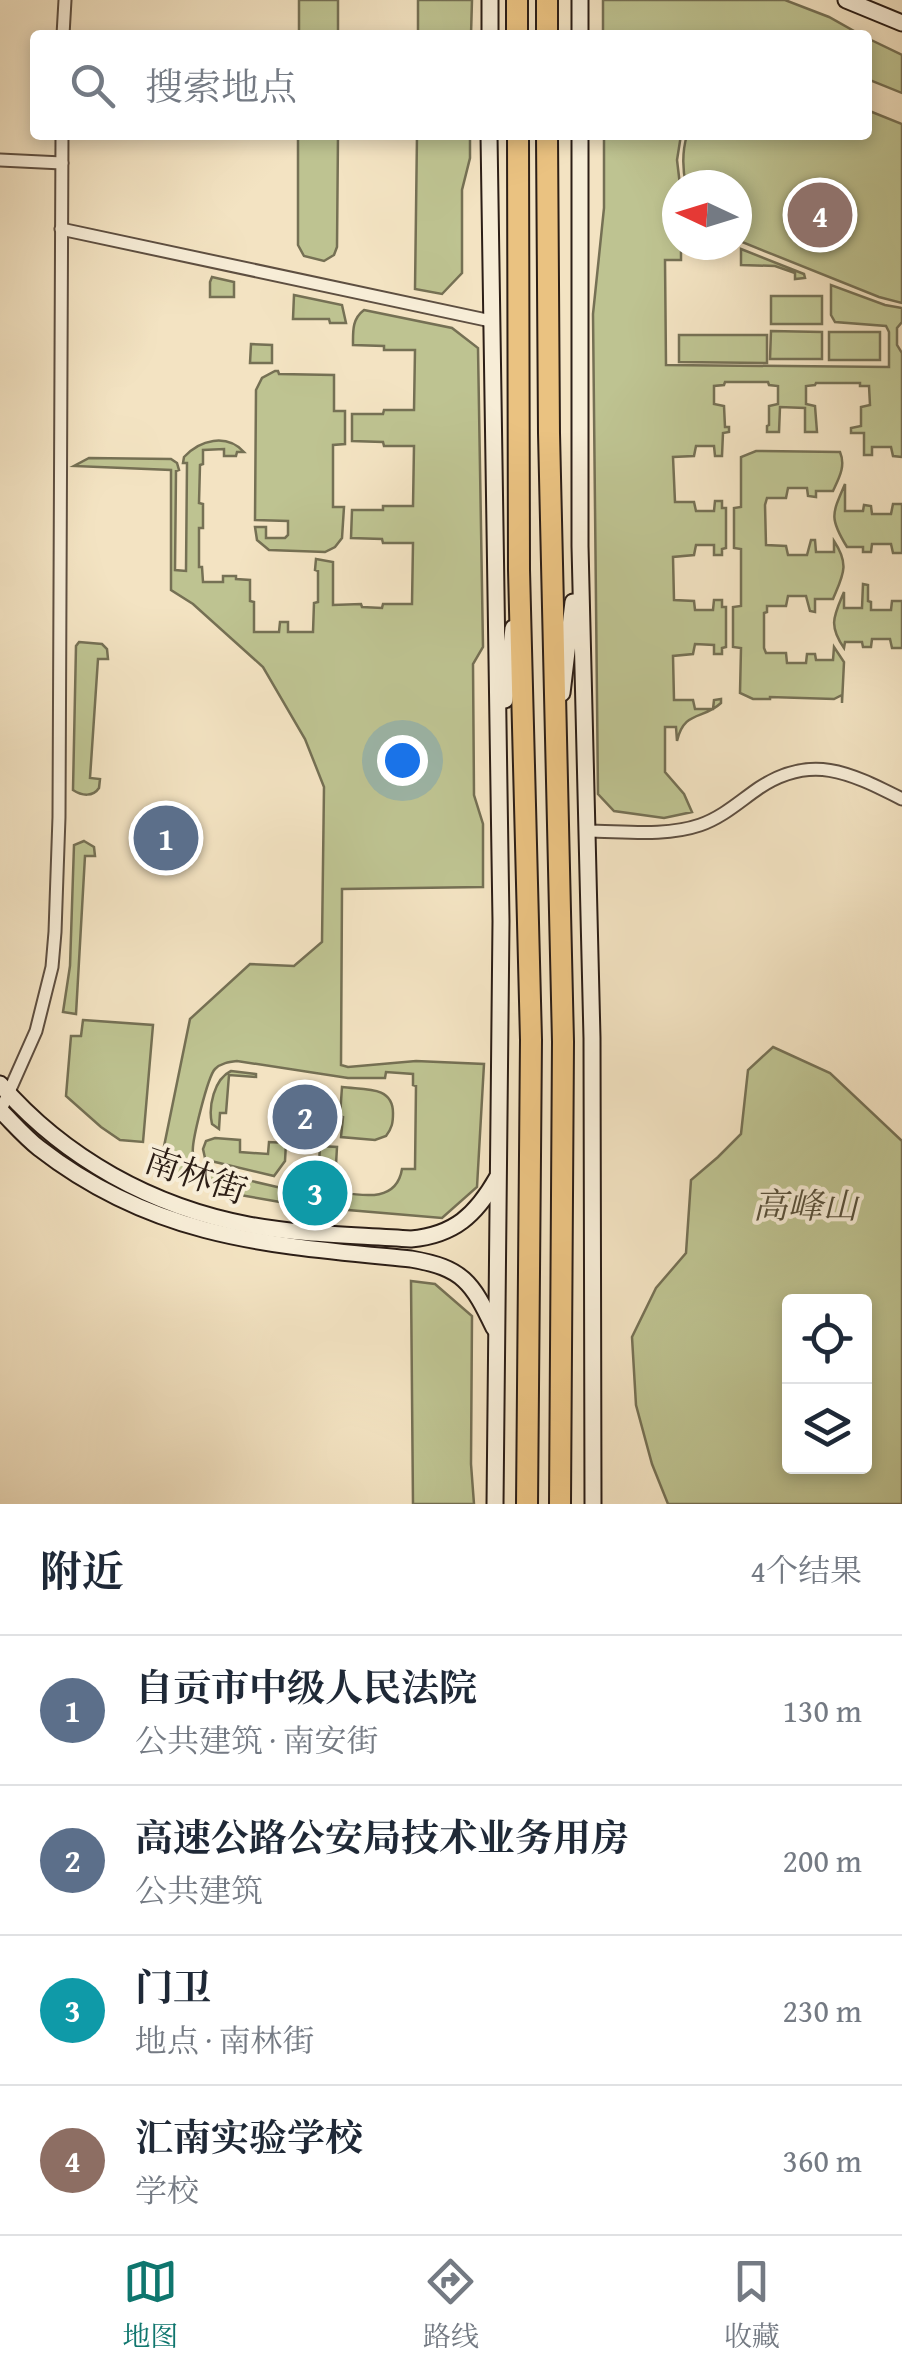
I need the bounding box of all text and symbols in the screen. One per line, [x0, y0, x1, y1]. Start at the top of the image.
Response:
search box [30, 30, 872, 140]
icon: search [65, 58, 120, 113]
text: 搜索地点 [145, 58, 297, 114]
north arrow [662, 170, 752, 260]
pin: 4 [788, 178, 852, 252]
your location [377, 735, 428, 786]
pin: 1 [134, 800, 198, 876]
pin: 2 [272, 1080, 338, 1154]
street label: 南林街 [138, 1134, 254, 1216]
pin: 3 [282, 1156, 348, 1230]
park label: 高峰山 [752, 1180, 860, 1231]
map controls [782, 1294, 872, 1474]
button: locate [782, 1294, 872, 1384]
button: layers [782, 1384, 872, 1474]
text: 附近 [40, 1540, 124, 1601]
text: 4个结果 [751, 1547, 862, 1594]
text: 自贡市中级人民法院 [135, 1659, 477, 1715]
text: 1 [64, 1687, 81, 1734]
text: 130 m [783, 1687, 862, 1734]
text: 公共建筑 · 南安街 [135, 1717, 378, 1764]
text: 高速公路公安局技术业务用房 [135, 1809, 629, 1865]
text: 2 [64, 1837, 81, 1884]
text: 200 m [783, 1837, 862, 1884]
text: 公共建筑 [135, 1867, 263, 1914]
text: 门卫 [135, 1959, 211, 2015]
text: 3 [64, 1987, 81, 2034]
text: 230 m [783, 1987, 862, 2034]
text: 地点 · 南林街 [135, 2017, 314, 2064]
text: 汇南实验学校 [135, 2109, 363, 2165]
text: 4 [64, 2137, 81, 2184]
text: 360 m [783, 2137, 862, 2184]
text: 学校 [135, 2167, 199, 2214]
tab: 地图 [122, 2254, 178, 2356]
tab: 路线 [423, 2254, 479, 2356]
tab: 收藏 [724, 2254, 780, 2356]

